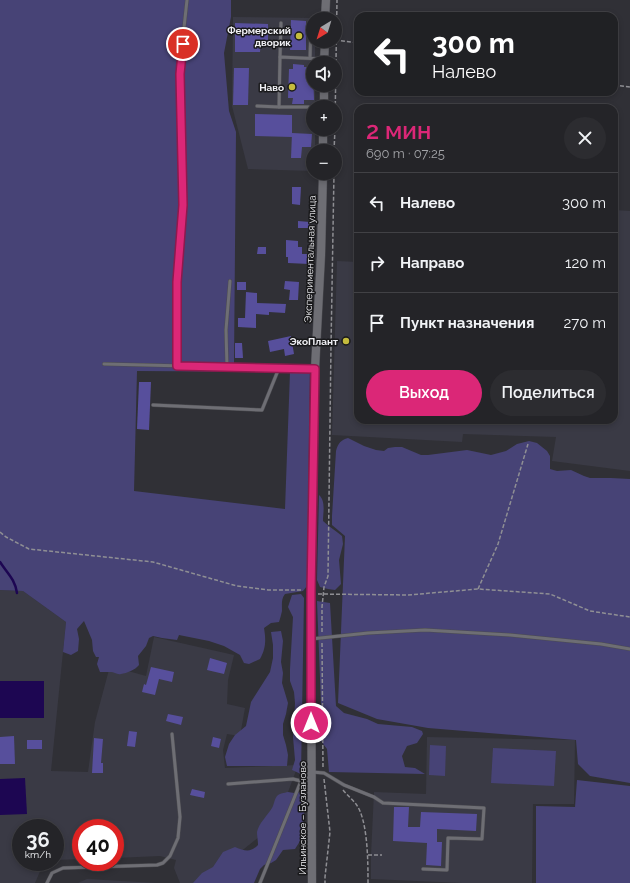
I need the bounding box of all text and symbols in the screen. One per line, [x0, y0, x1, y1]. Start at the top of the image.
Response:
north arrow [306, 12, 342, 48]
map controls [306, 12, 342, 180]
place label: Фермерский дворик [227, 25, 291, 48]
pin [166, 27, 200, 61]
text: 300 m [432, 27, 515, 60]
icon: left [366, 28, 418, 80]
marker: Фермерский дворик [294, 31, 304, 41]
icon: arrive [172, 33, 194, 55]
button: sound [306, 56, 342, 92]
text: Налево [432, 61, 496, 82]
place label: Наво [259, 82, 284, 93]
marker: Наво [287, 82, 297, 92]
button: + [306, 100, 342, 136]
text: 2 мин [366, 116, 431, 145]
button: close [564, 117, 606, 159]
button: − [306, 144, 342, 180]
text: 690 m · 07:25 [366, 146, 445, 161]
icon: left [366, 192, 388, 214]
text: Налево [400, 194, 455, 212]
text: 300 m [562, 194, 606, 212]
street label: Экспериментальная улица [302, 195, 318, 323]
icon: right [366, 252, 388, 274]
text: Направо [400, 254, 464, 272]
text: 120 m [565, 254, 606, 272]
icon: arrive [366, 312, 388, 334]
text: Пункт назначения [400, 314, 534, 332]
text: 270 m [563, 314, 606, 332]
place label: ЭкоПлант [289, 336, 338, 347]
marker: ЭкоПлант [341, 336, 351, 346]
button: Выход [366, 370, 482, 416]
button: Поделиться [490, 370, 606, 416]
position arrow [290, 702, 332, 744]
street label: Ильинское – Бузланово [297, 761, 308, 875]
speed limit sign: 40 [72, 819, 124, 871]
text: 36 [26, 828, 50, 852]
text: km/h [25, 849, 51, 860]

